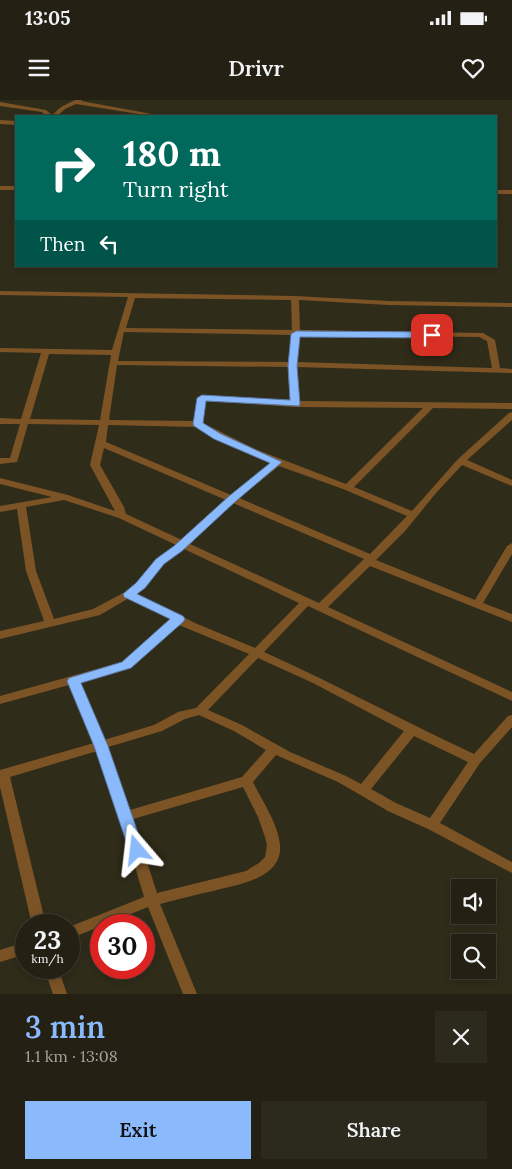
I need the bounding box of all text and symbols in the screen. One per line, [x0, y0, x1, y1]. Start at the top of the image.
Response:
text: 13:05 [25, 6, 70, 30]
icon: menu [25, 54, 53, 82]
text: Drivr [228, 54, 284, 82]
icon: heart [459, 54, 487, 82]
text: 180 m [123, 131, 221, 176]
icon: right [40, 135, 105, 200]
text: Turn right [123, 175, 228, 203]
icon: left [95, 230, 123, 258]
text: Then [40, 232, 85, 256]
pin [411, 314, 453, 356]
icon: arrive [418, 321, 446, 349]
position arrow [110, 823, 162, 875]
map controls [451, 879, 496, 979]
button: sound [451, 879, 496, 924]
speed limit sign: 30 [90, 914, 155, 979]
text: 23 [34, 924, 61, 956]
button: search [451, 934, 496, 979]
text: km/h [31, 951, 64, 966]
text: 3 min [25, 1008, 105, 1046]
button: close [435, 1011, 487, 1063]
text: 1.1 km · 13:08 [25, 1046, 118, 1066]
button: Exit [25, 1101, 251, 1159]
button: Share [261, 1101, 487, 1159]

